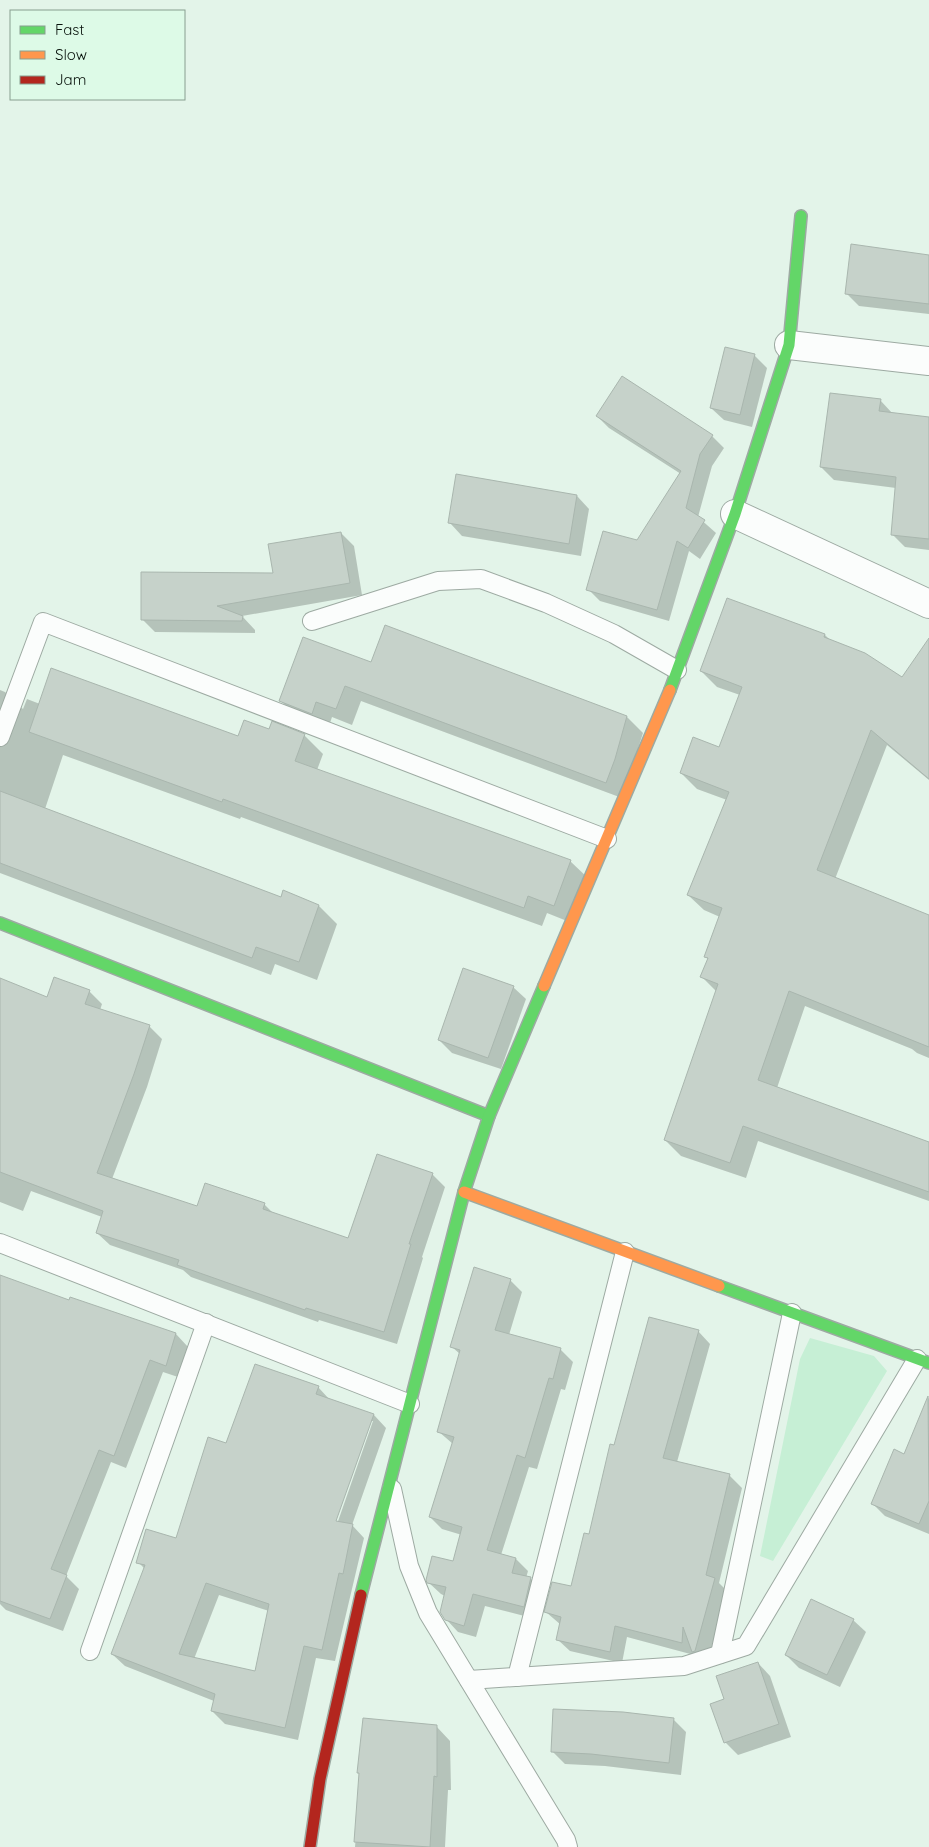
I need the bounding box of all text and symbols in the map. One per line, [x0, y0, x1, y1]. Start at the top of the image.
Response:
legend [10, 10, 185, 100]
text: Fast [55, 20, 84, 39]
text: Slow [55, 45, 87, 64]
text: Jam [55, 70, 86, 89]

